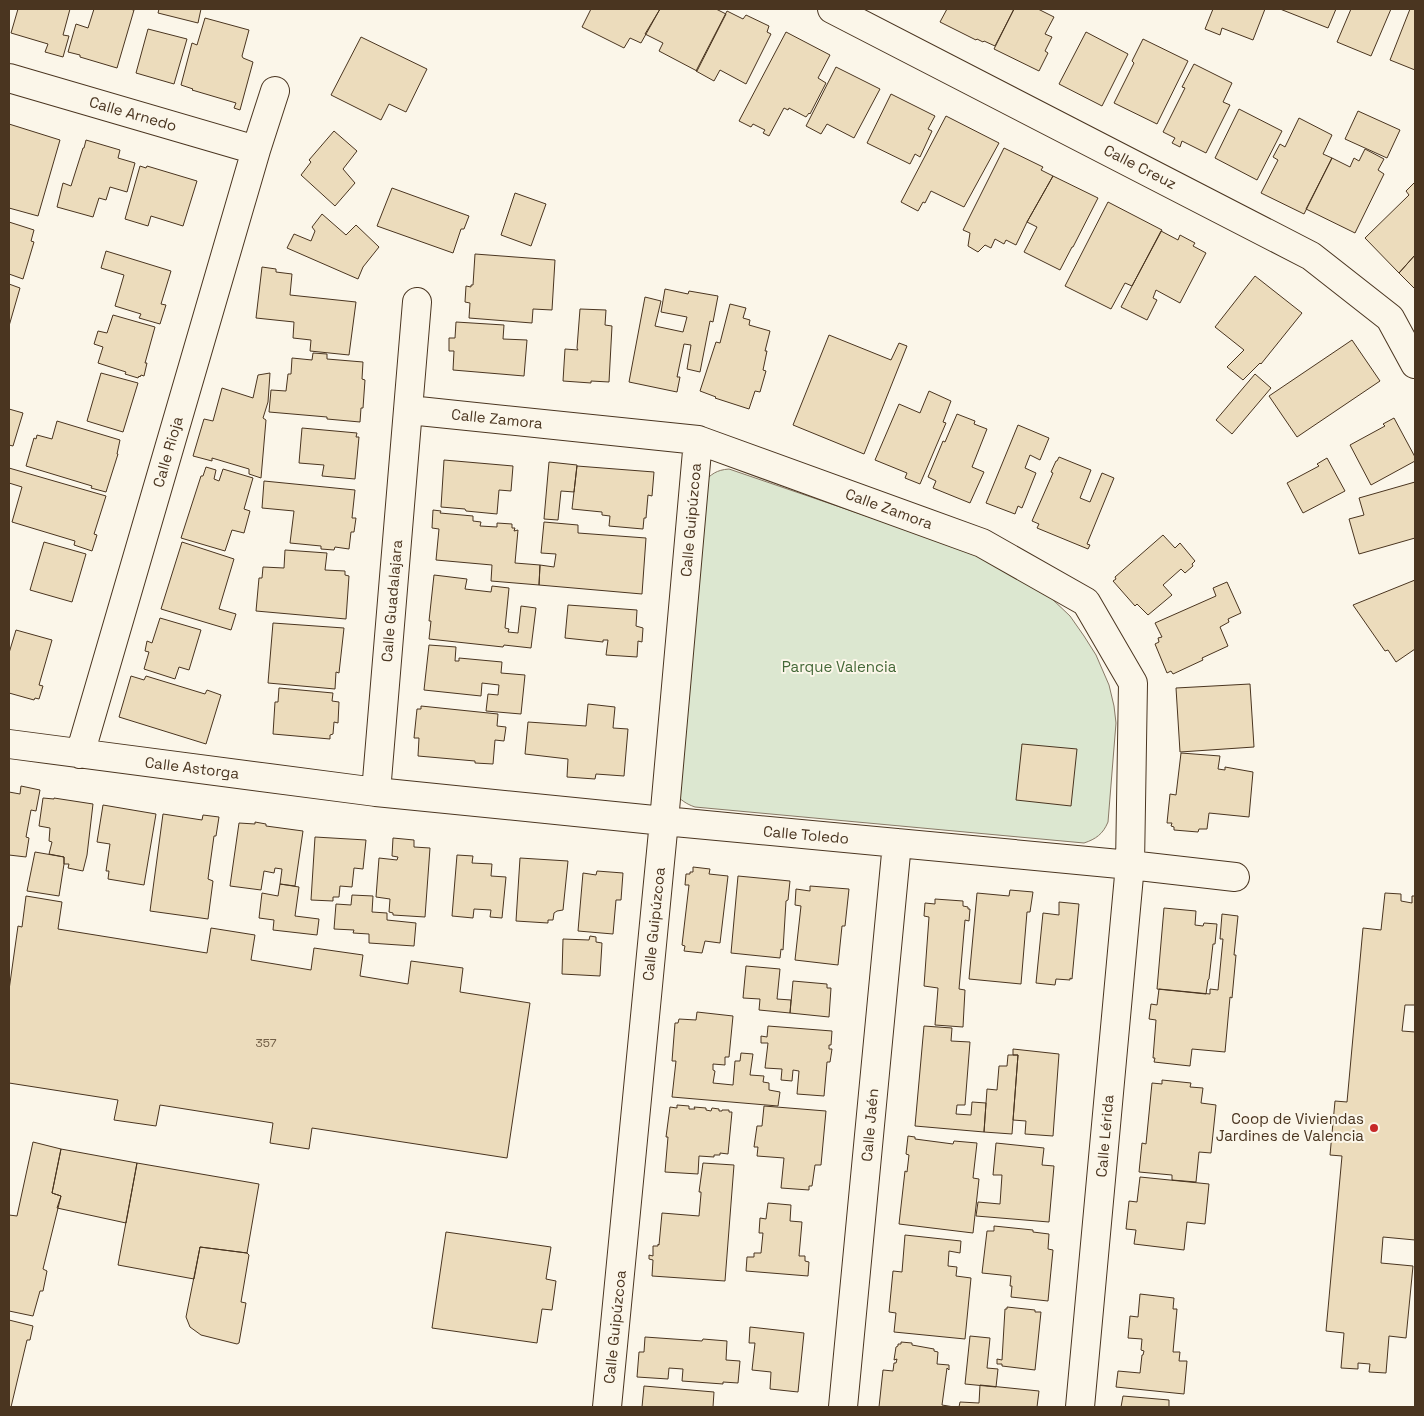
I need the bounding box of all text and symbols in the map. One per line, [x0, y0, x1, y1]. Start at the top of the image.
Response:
street label: Calle Arnedo [87, 92, 179, 135]
street label: Calle Creuz [1101, 140, 1180, 193]
street label: Calle Zamora [450, 404, 544, 433]
street label: Calle Rioja [148, 414, 187, 490]
street label: Calle Guipúzcoa [676, 462, 705, 578]
street label: Calle Zamora [843, 484, 936, 533]
street label: Calle Guadalajara [377, 539, 406, 663]
park label: Parque Valencia [782, 657, 897, 676]
street label: Calle Astorga [144, 752, 241, 783]
street label: Calle Toledo [762, 821, 850, 848]
street label: Calle Guipúzcoa [638, 866, 669, 982]
house number: 357 [255, 1035, 277, 1051]
street label: Calle Jaén [857, 1088, 882, 1162]
street label: Calle Lérida [1091, 1093, 1118, 1178]
place label: Coop de Viviendas Jardines de Valencia [1216, 1109, 1364, 1145]
marker: Coop de Viviendas Jardines de Valencia [1368, 1122, 1380, 1134]
street label: Calle Guipúzcoa [599, 1269, 630, 1385]

